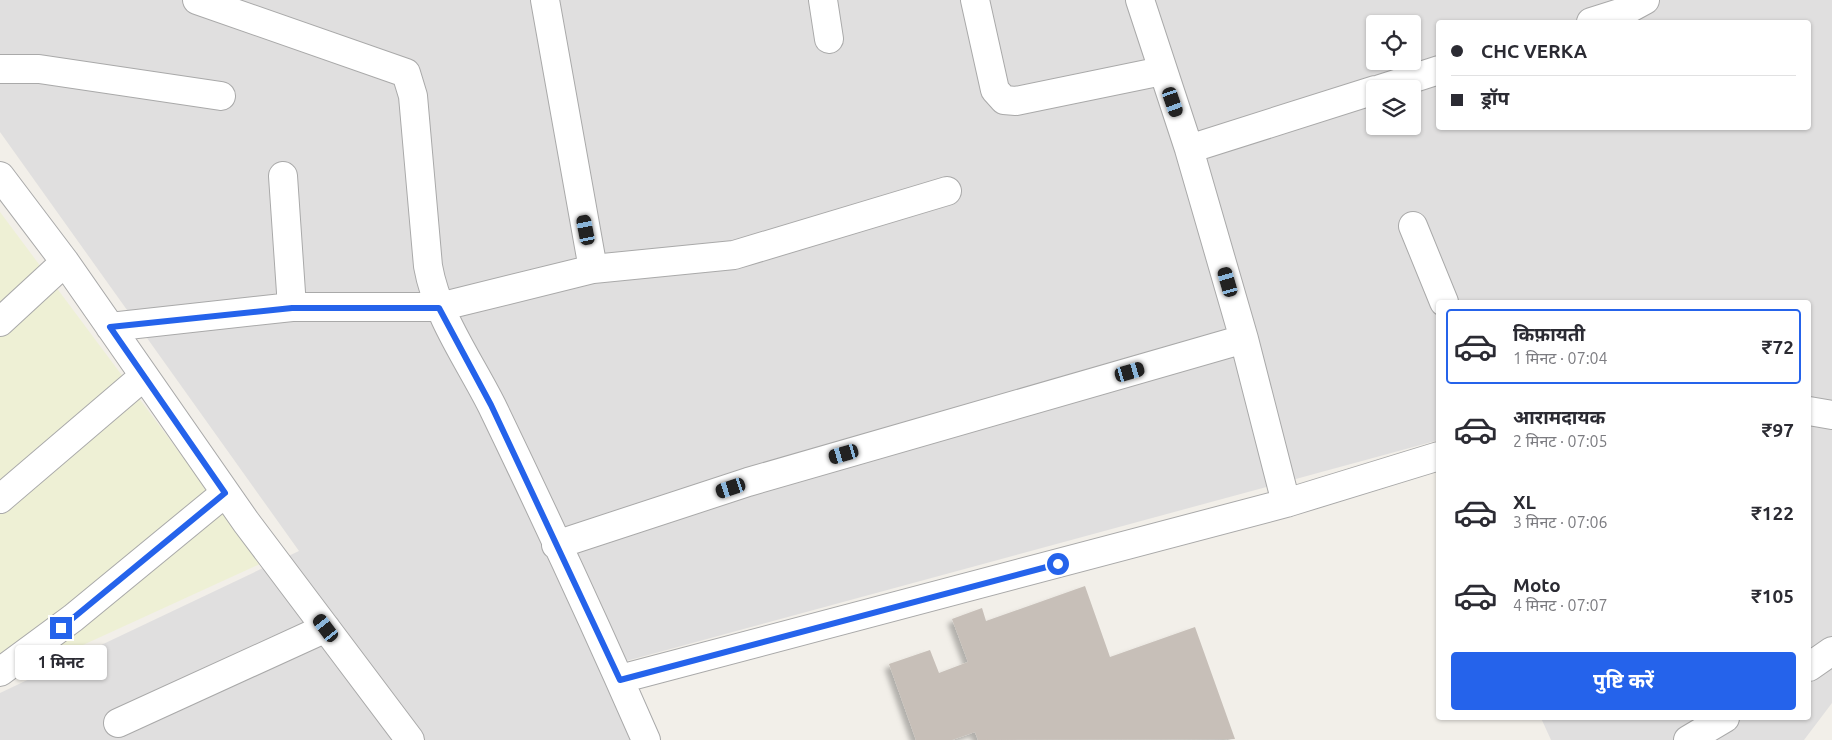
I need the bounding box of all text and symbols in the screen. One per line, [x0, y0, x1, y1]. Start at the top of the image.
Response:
map controls [1366, 15, 1421, 135]
button: locate [1366, 15, 1421, 70]
text: CHC VERKA [1481, 40, 1587, 62]
button: layers [1366, 80, 1421, 135]
car [1161, 85, 1184, 119]
text: ड्रॉप [1481, 87, 1509, 109]
car [575, 214, 596, 246]
car [1216, 266, 1239, 298]
text: किफ़ायती [1513, 323, 1585, 345]
icon: car [1453, 324, 1498, 369]
text: ₹72 [1762, 336, 1794, 358]
text: 1 मिनट · 07:04 [1513, 349, 1608, 367]
car [1113, 361, 1146, 383]
text: आरामदायक [1513, 406, 1605, 428]
icon: car [1453, 407, 1498, 452]
text: ₹97 [1762, 419, 1794, 441]
text: 2 मिनट · 07:05 [1513, 432, 1608, 450]
car [827, 443, 860, 465]
car [714, 476, 747, 500]
icon: car [1453, 490, 1498, 535]
text: XL [1513, 491, 1536, 513]
text: ₹122 [1751, 502, 1794, 524]
text: 3 मिनट · 07:06 [1513, 513, 1608, 531]
route start [1047, 553, 1069, 575]
icon: car [1453, 573, 1498, 618]
text: Moto [1513, 574, 1561, 596]
text: ₹105 [1751, 585, 1794, 607]
text: 4 मिनट · 07:07 [1513, 596, 1608, 614]
car [310, 612, 341, 644]
route end [50, 617, 72, 639]
callout: 1 मिनट [15, 646, 107, 680]
button: पुष्टि करें [1451, 652, 1796, 710]
text: 1 मिनट [38, 653, 84, 671]

